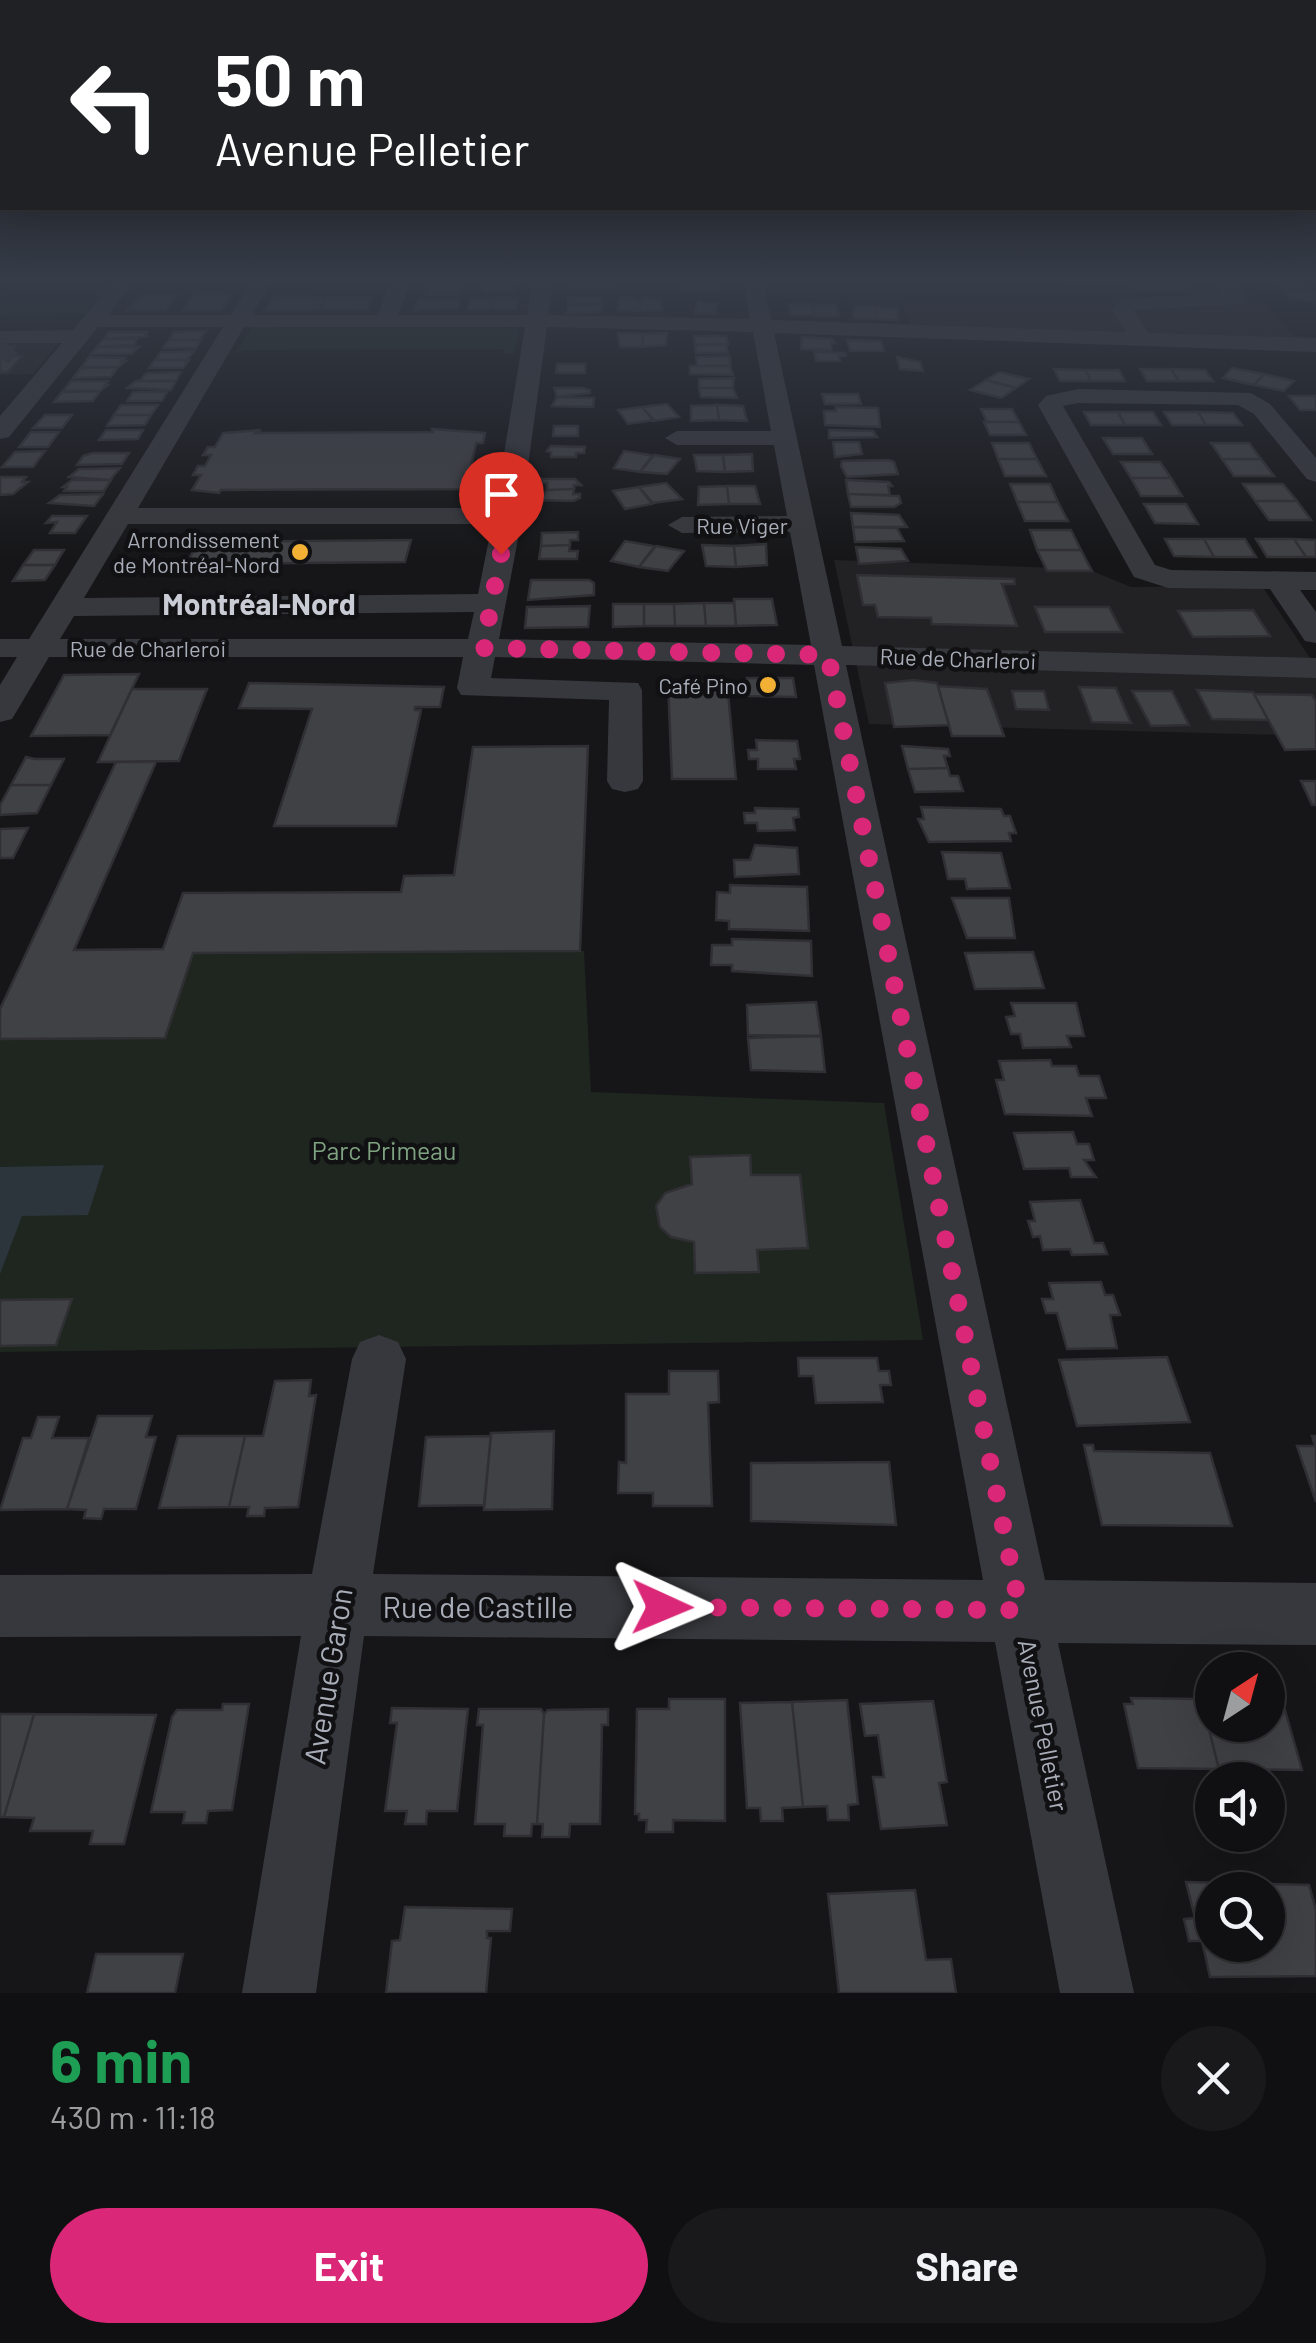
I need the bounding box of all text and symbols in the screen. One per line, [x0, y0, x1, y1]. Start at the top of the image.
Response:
text: 50 m [215, 36, 365, 120]
icon: left [50, 40, 180, 170]
text: Avenue Pelletier [215, 121, 529, 175]
pin [459, 452, 544, 555]
icon: arrive [474, 467, 529, 522]
street label: Rue Viger [696, 512, 788, 538]
place label: Arrondissement de Montréal-Nord [113, 526, 280, 577]
marker: Arrondissement de Montréal-Nord [289, 541, 311, 563]
district label: Montréal-Nord [162, 585, 356, 621]
street label: Rue de Charleroi [70, 635, 226, 661]
street label: Rue de Charleroi [879, 642, 1037, 674]
place label: Café Pino [658, 672, 748, 698]
marker: Café Pino [757, 674, 779, 696]
park label: Parc Primeau [312, 1135, 456, 1165]
position arrow [610, 1555, 714, 1659]
street label: Avenue Garon [295, 1585, 359, 1767]
street label: Rue de Castille [383, 1588, 573, 1624]
street label: Avenue Pelletier [1013, 1636, 1075, 1814]
north arrow [1195, 1652, 1285, 1742]
map controls [1195, 1652, 1285, 1962]
button: sound [1195, 1762, 1285, 1852]
button: search [1195, 1872, 1285, 1962]
text: 6 min [50, 2023, 192, 2095]
button: close [1161, 2026, 1266, 2131]
text: 430 m · 11:18 [50, 2097, 216, 2135]
button: Exit [50, 2208, 648, 2323]
button: Share [668, 2208, 1266, 2323]

